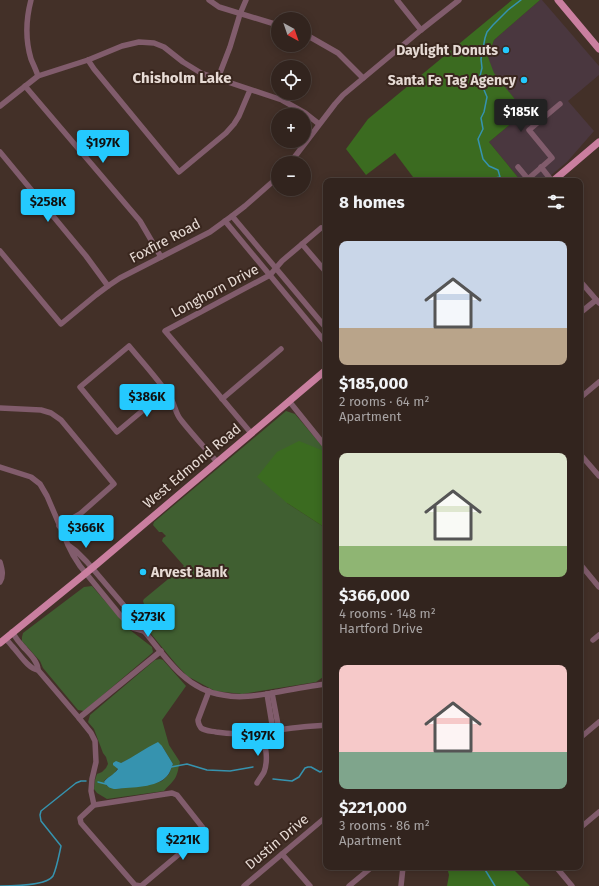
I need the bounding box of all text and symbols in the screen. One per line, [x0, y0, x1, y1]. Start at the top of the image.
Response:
north arrow [271, 12, 311, 52]
map controls [271, 12, 311, 196]
place label: Daylight Donuts [396, 42, 498, 59]
marker: Daylight Donuts [501, 45, 511, 55]
button: locate [271, 60, 311, 100]
district label: Chisholm Lake [133, 69, 231, 87]
place label: Santa Fe Tag Agency [388, 72, 517, 89]
marker: Santa Fe Tag Agency [519, 75, 529, 85]
pin: $185K [493, 99, 549, 133]
text: $185K [503, 104, 539, 119]
button: + [271, 108, 311, 148]
pin: $197K [75, 130, 131, 164]
text: $197K [86, 135, 120, 150]
button: − [271, 156, 311, 196]
pin: $258K [20, 189, 76, 223]
icon: filters [545, 191, 567, 213]
text: 8 homes [339, 192, 405, 213]
text: $258K [30, 194, 66, 209]
street label: Foxfire Road [127, 215, 203, 267]
street label: Longhorn Drive [168, 261, 262, 321]
icon: home [417, 267, 489, 339]
text: $185,000 [339, 373, 408, 394]
pin: $386K [119, 384, 175, 418]
text: $386K [128, 389, 166, 404]
text: 2 rooms · 64 m² [339, 394, 429, 409]
text: Apartment [339, 409, 401, 424]
street label: West Edmond Road [140, 420, 244, 512]
icon: home [417, 479, 489, 551]
pin: $366K [58, 515, 114, 549]
text: $366K [68, 520, 104, 535]
place label: Arvest Bank [150, 564, 228, 581]
marker: Arvest Bank [138, 567, 148, 577]
text: $366,000 [339, 585, 410, 606]
pin: $273K [120, 604, 176, 638]
text: 4 rooms · 148 m² [339, 606, 436, 621]
text: $273K [131, 609, 165, 624]
text: Hartford Drive [339, 621, 423, 636]
icon: home [417, 691, 489, 763]
pin: $197K [230, 723, 286, 757]
text: $197K [241, 728, 275, 743]
text: $221,000 [339, 797, 407, 818]
street label: Dustin Drive [242, 811, 312, 873]
text: 3 rooms · 86 m² [339, 818, 430, 833]
pin: $221K [155, 827, 211, 861]
text: $221K [166, 832, 200, 847]
text: Apartment [339, 833, 401, 848]

